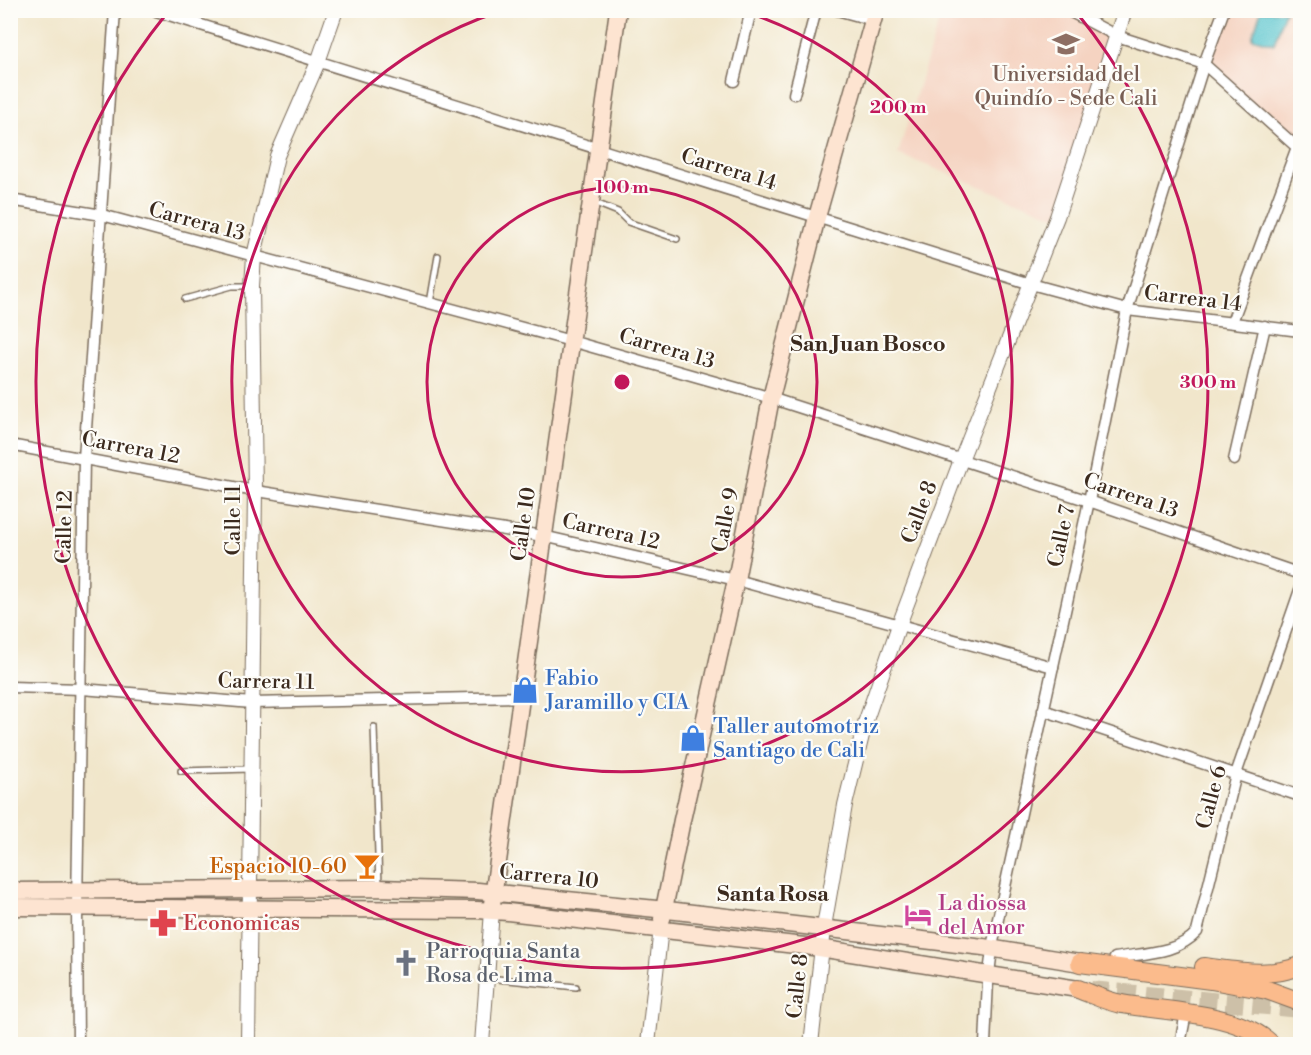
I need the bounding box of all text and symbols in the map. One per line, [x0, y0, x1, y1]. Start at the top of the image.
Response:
school or university icon: Universidad del Quindío - Sede Cali [1051, 29, 1081, 59]
place label: Universidad del Quindío - Sede Cali [974, 62, 1158, 112]
text: 200 m [870, 96, 927, 119]
street label: Carrera 14 [678, 143, 780, 197]
text: 100 m [595, 176, 649, 199]
street label: Carrera 13 [146, 197, 248, 247]
street label: Carrera 14 [1142, 280, 1243, 318]
street label: Carrera 13 [616, 323, 718, 375]
district label: San Juan Bosco [790, 331, 946, 358]
text: 300 m [1180, 371, 1237, 394]
centre of rings [612, 372, 632, 392]
street label: Carrera 12 [80, 426, 182, 470]
street label: Carrera 13 [1080, 468, 1182, 524]
street label: Calle 8 [896, 477, 944, 547]
street label: Calle 11 [221, 484, 247, 556]
street label: Calle 10 [506, 485, 542, 563]
street label: Calle 9 [707, 486, 745, 555]
street label: Calle 12 [51, 490, 79, 564]
street label: Calle 7 [1043, 502, 1081, 570]
street label: Carrera 12 [559, 508, 662, 556]
place label: Fabio Jaramillo y CIA [544, 666, 690, 716]
street label: Carrera 11 [217, 668, 315, 696]
shop icon: Fabio Jaramillo y CIA [510, 675, 540, 705]
place label: Taller automotriz Santiago de Cali [713, 714, 879, 764]
shop icon: Taller automotriz Santiago de Cali [678, 723, 708, 753]
street label: Calle 6 [1191, 762, 1233, 832]
bar icon: Espacio 10-60 [352, 851, 382, 881]
place label: Espacio 10-60 [210, 854, 347, 880]
street label: Carrera 10 [498, 859, 600, 895]
district label: Santa Rosa [717, 881, 830, 908]
place label: La diossa del Amor [938, 891, 1027, 941]
hotel icon: La diossa del Amor [903, 900, 933, 930]
pharmacy icon: Economicas [148, 908, 178, 938]
place label: Economicas [183, 911, 300, 937]
place label: Parroquia Santa Rosa de Lima [426, 939, 581, 989]
church icon: Parroquia Santa Rosa de Lima [391, 948, 421, 978]
street label: Calle 8 [782, 952, 814, 1020]

